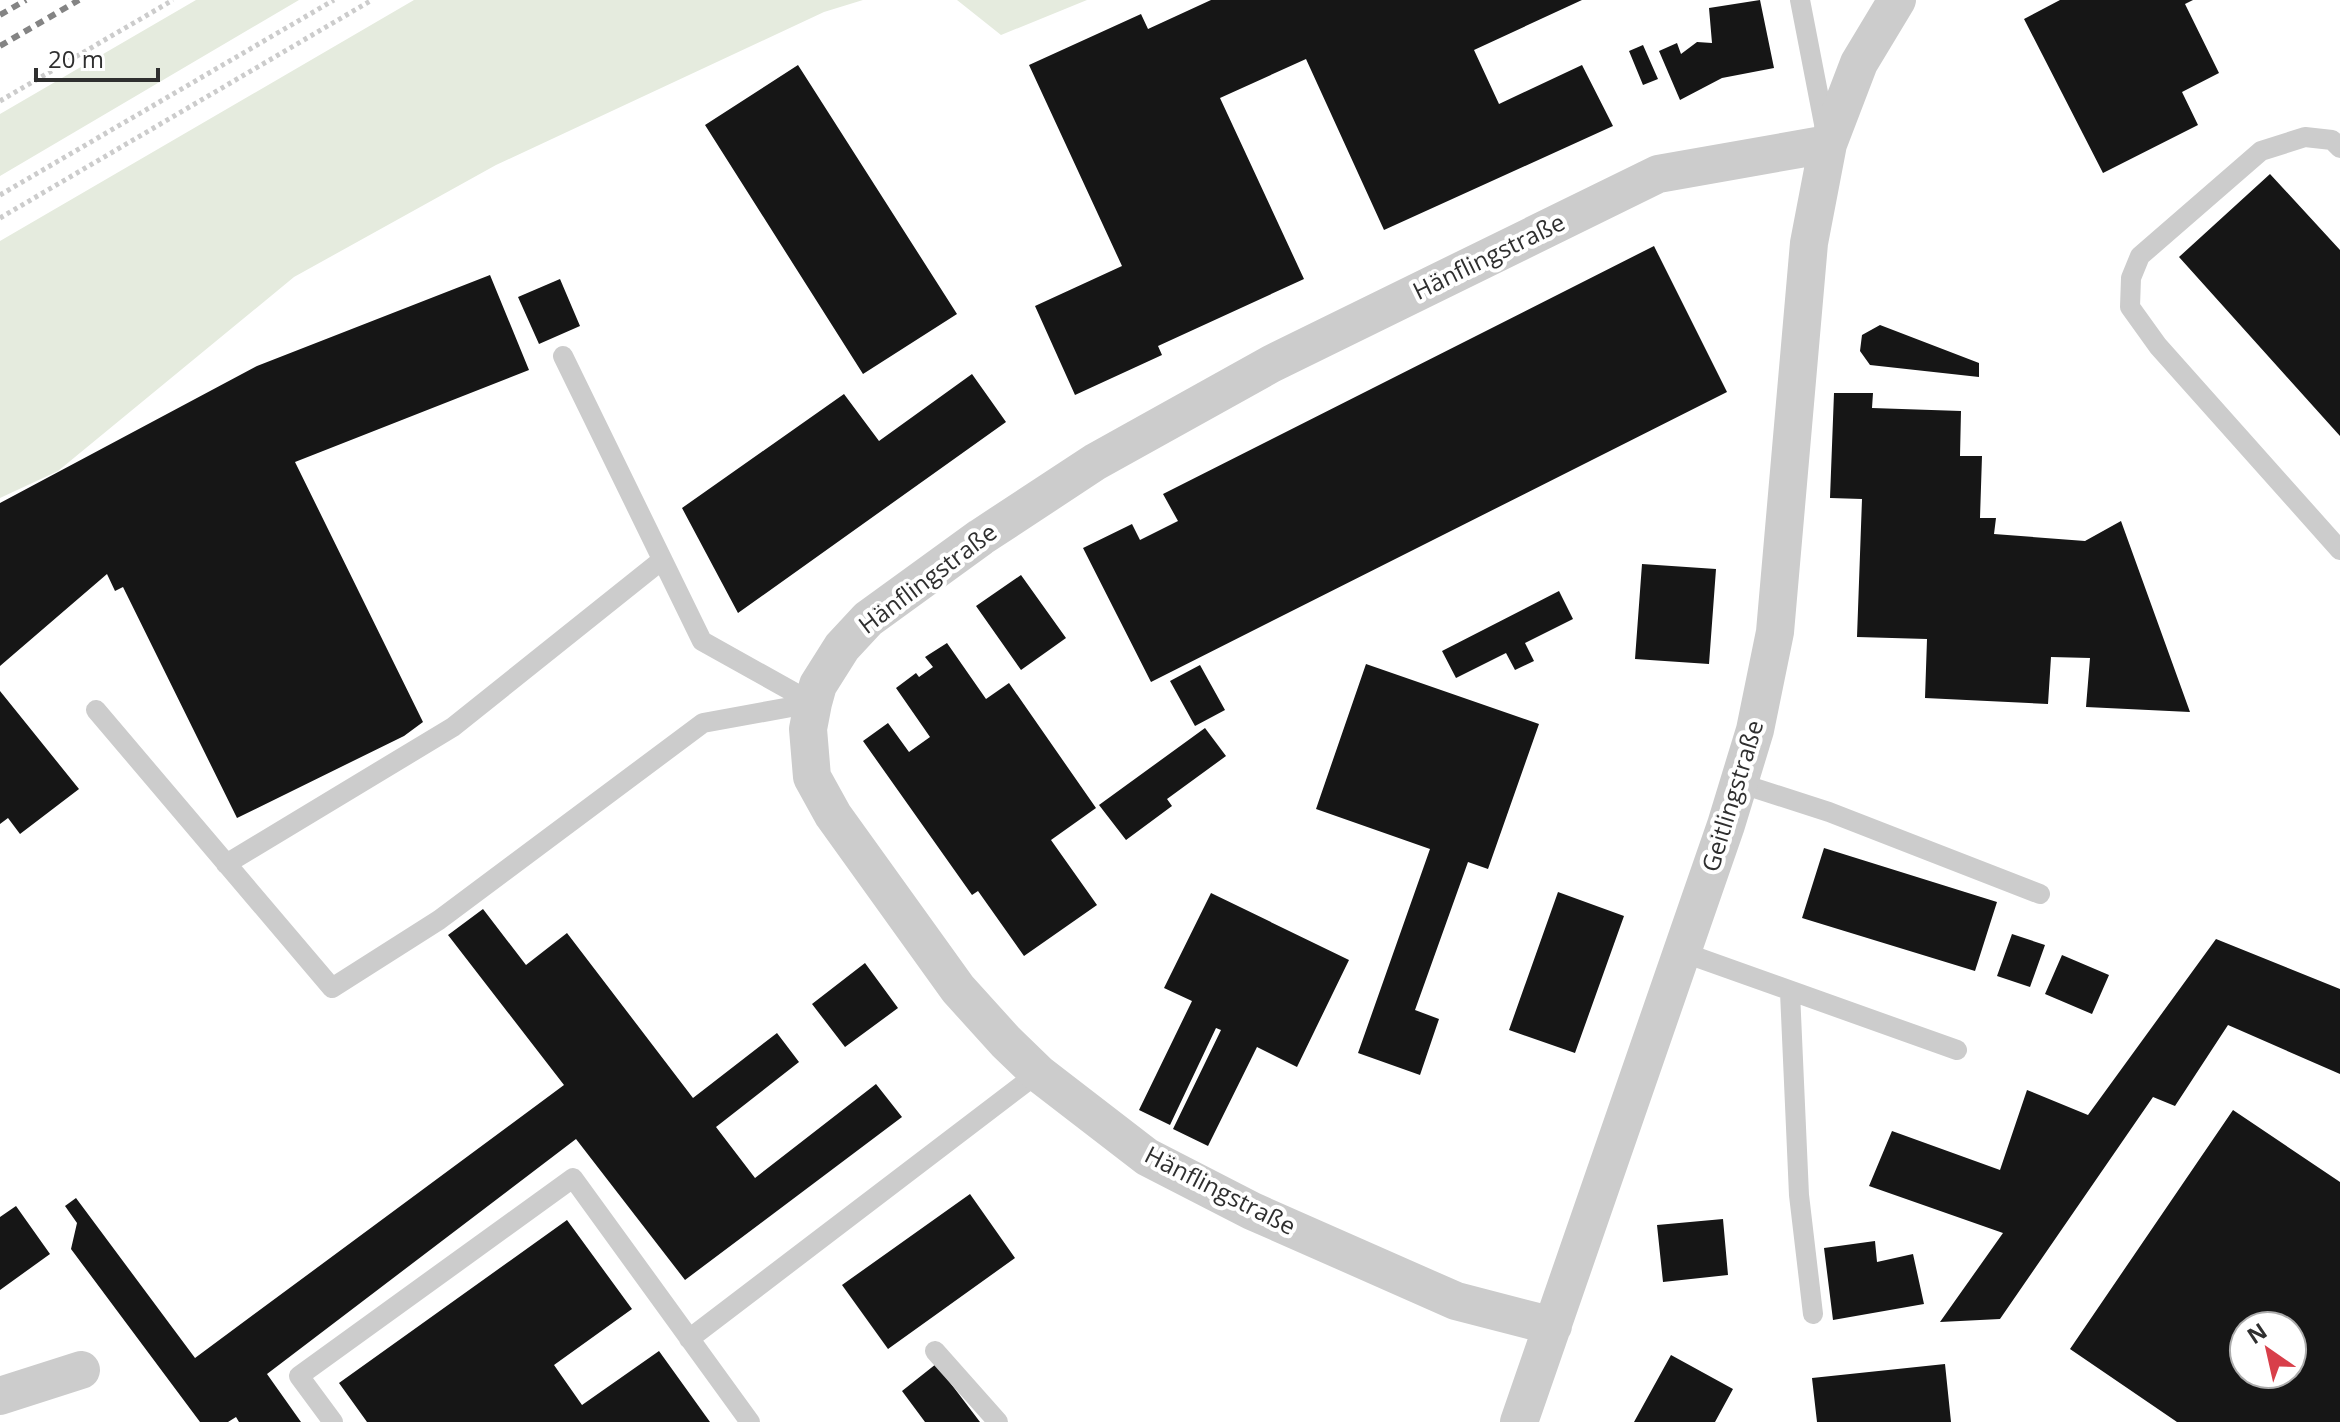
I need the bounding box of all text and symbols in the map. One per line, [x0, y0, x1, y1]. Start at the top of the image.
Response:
scale bar [36, 32, 158, 82]
text: 20 m [48, 42, 104, 75]
street label: Hänflingstraße [1407, 205, 1570, 307]
street label: Hänflingstraße [851, 515, 1003, 641]
street label: Geitlingstraße [1693, 716, 1770, 875]
street label: Hänflingstraße [1140, 1137, 1302, 1242]
north arrow [2228, 1310, 2308, 1390]
text: N [2240, 1315, 2272, 1350]

